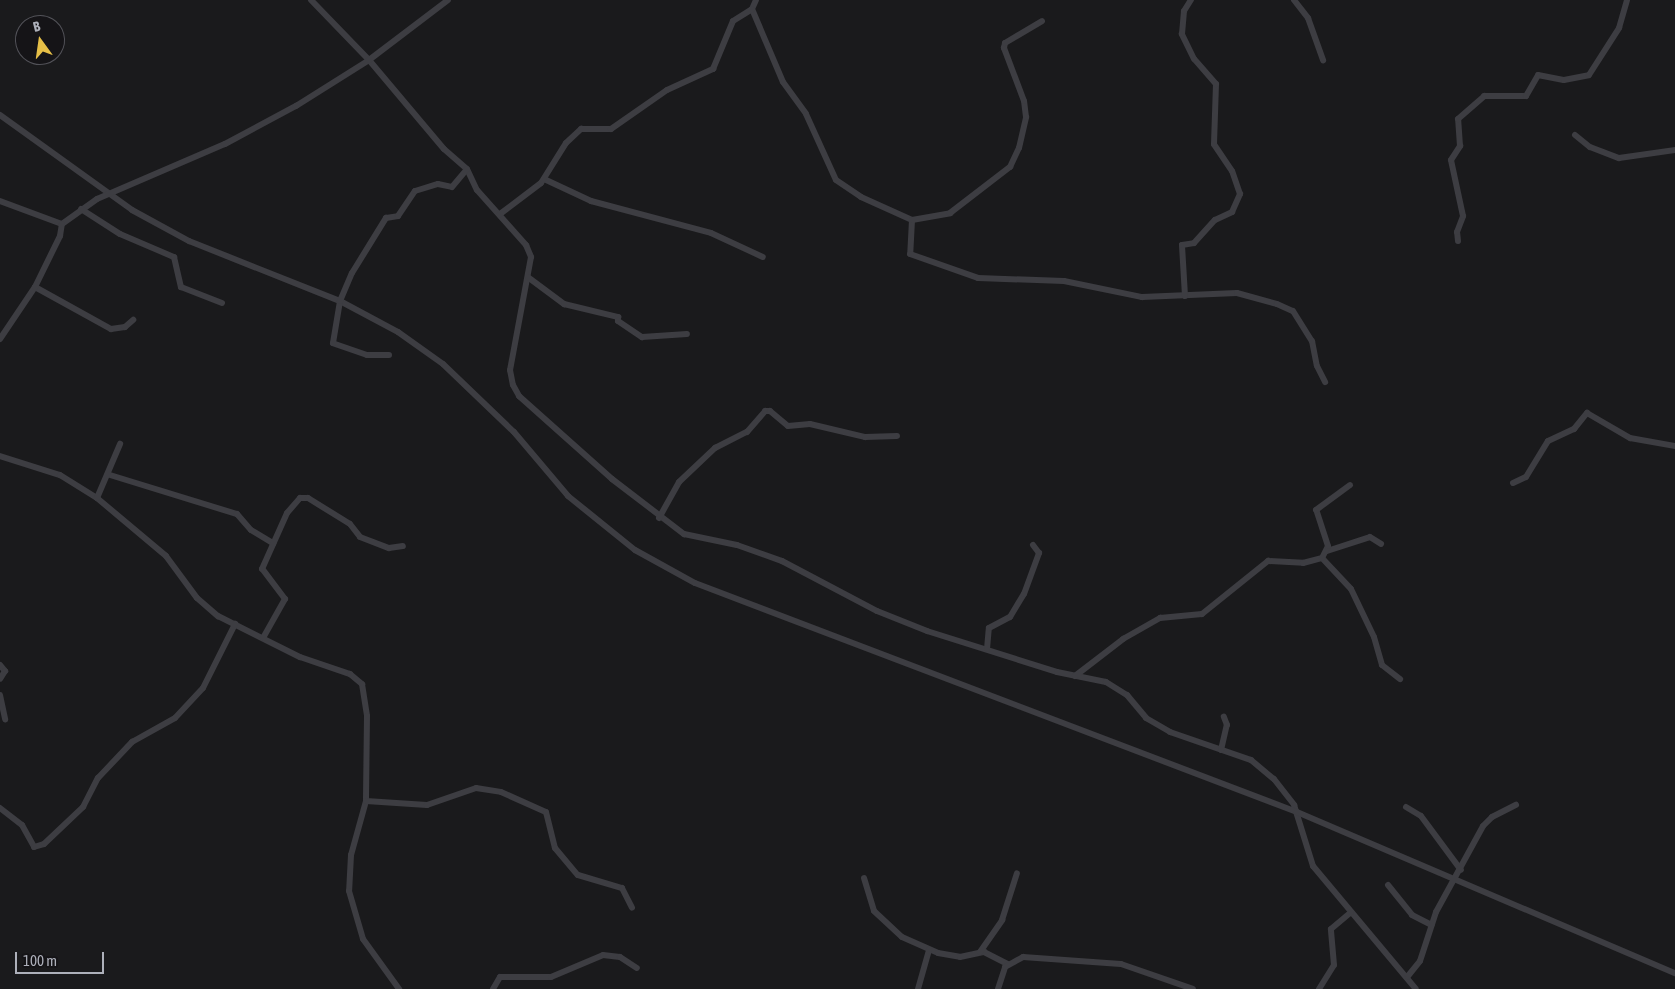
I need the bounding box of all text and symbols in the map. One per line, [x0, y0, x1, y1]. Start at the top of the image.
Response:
north arrow [15, 15, 65, 65]
text: B [31, 18, 42, 35]
scale bar [18, 942, 106, 974]
text: 100 m [23, 952, 57, 969]

